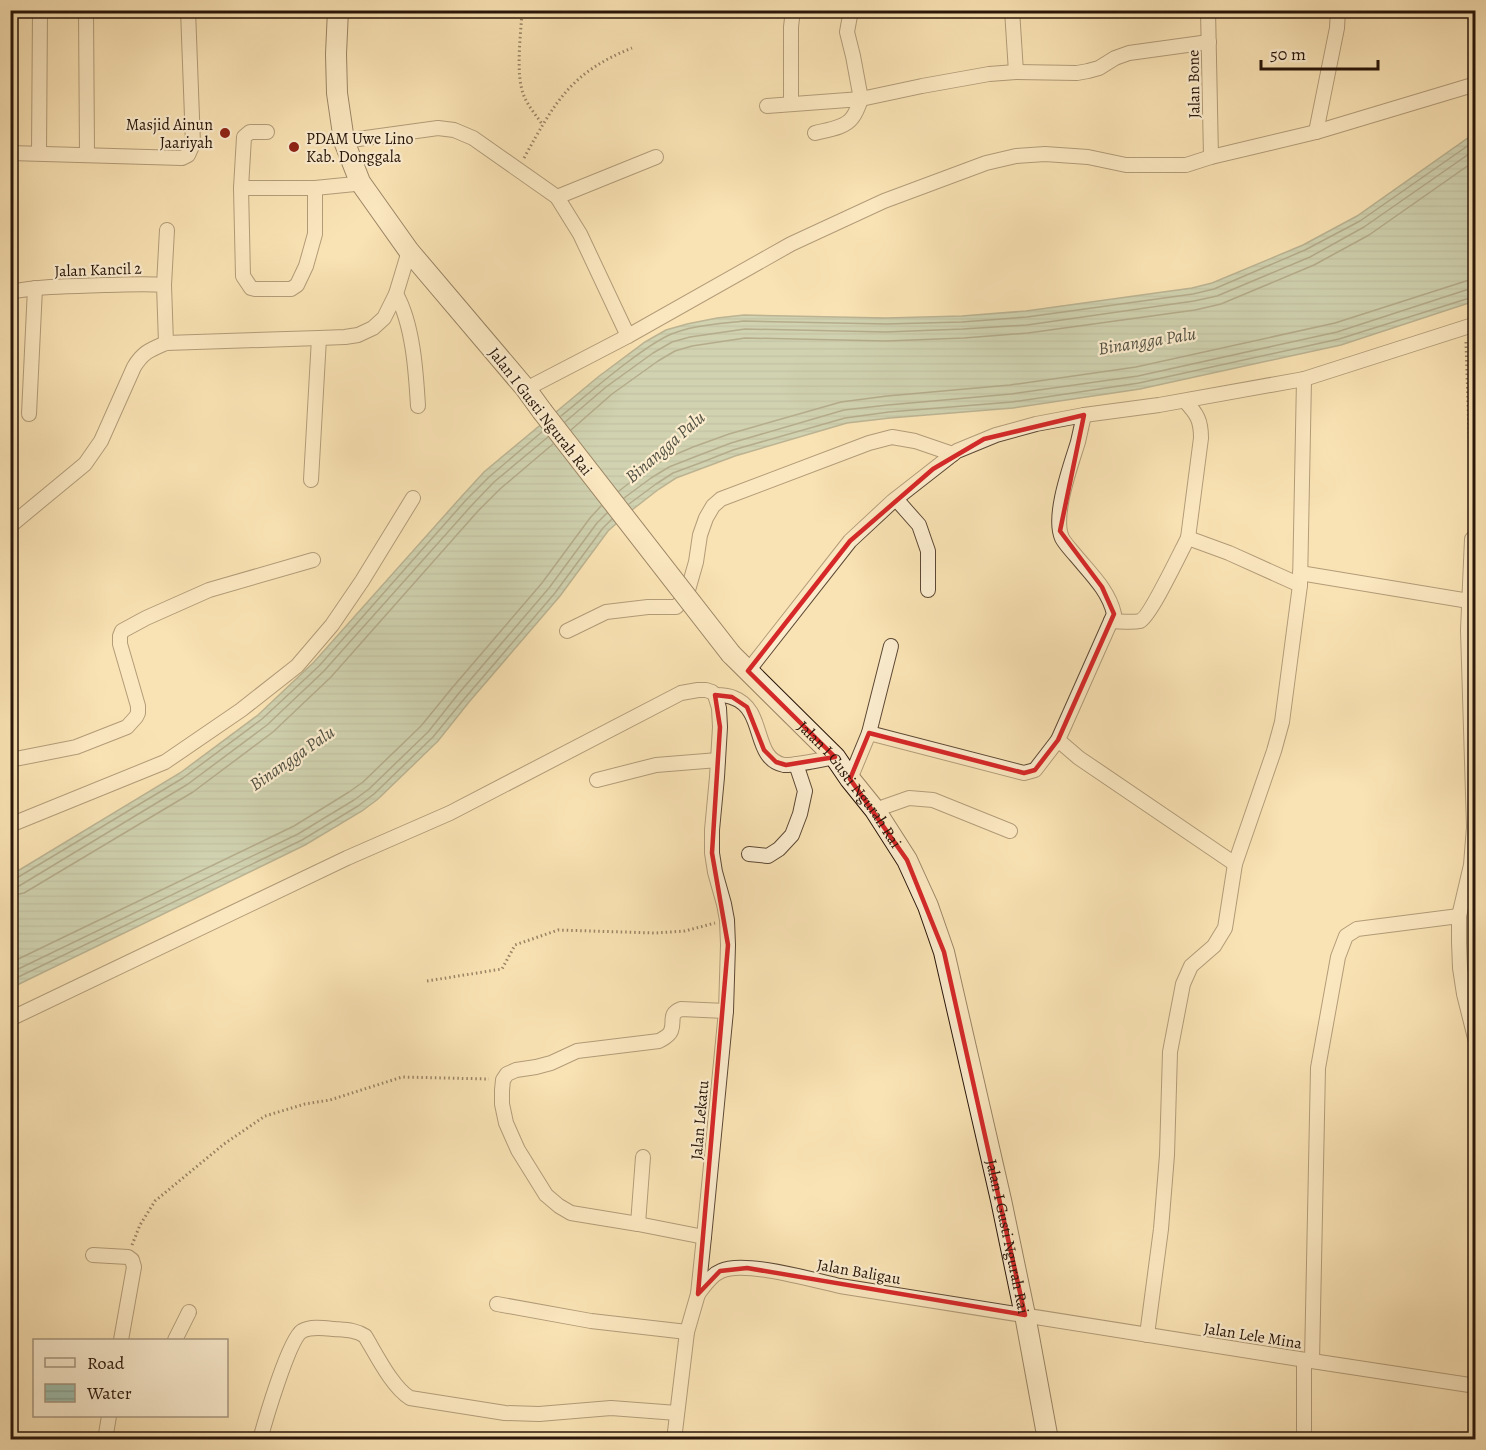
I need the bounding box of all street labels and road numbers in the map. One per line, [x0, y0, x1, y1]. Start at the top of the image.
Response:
street label: Jalan Bone [1182, 49, 1206, 119]
street label: Jalan Kancil 2 [54, 257, 143, 283]
street label: Jalan I Gusti Ngurah Rai [483, 343, 597, 480]
street label: Jalan I Gusti Ngurah Rai [792, 716, 907, 853]
street label: Jalan Lekatu [686, 1079, 714, 1161]
street label: Jalan I Gusti Ngurah Rai [980, 1157, 1034, 1316]
street label: Jalan Baligau [815, 1254, 903, 1290]
street label: Jalan Lele Mina [1202, 1317, 1304, 1355]

